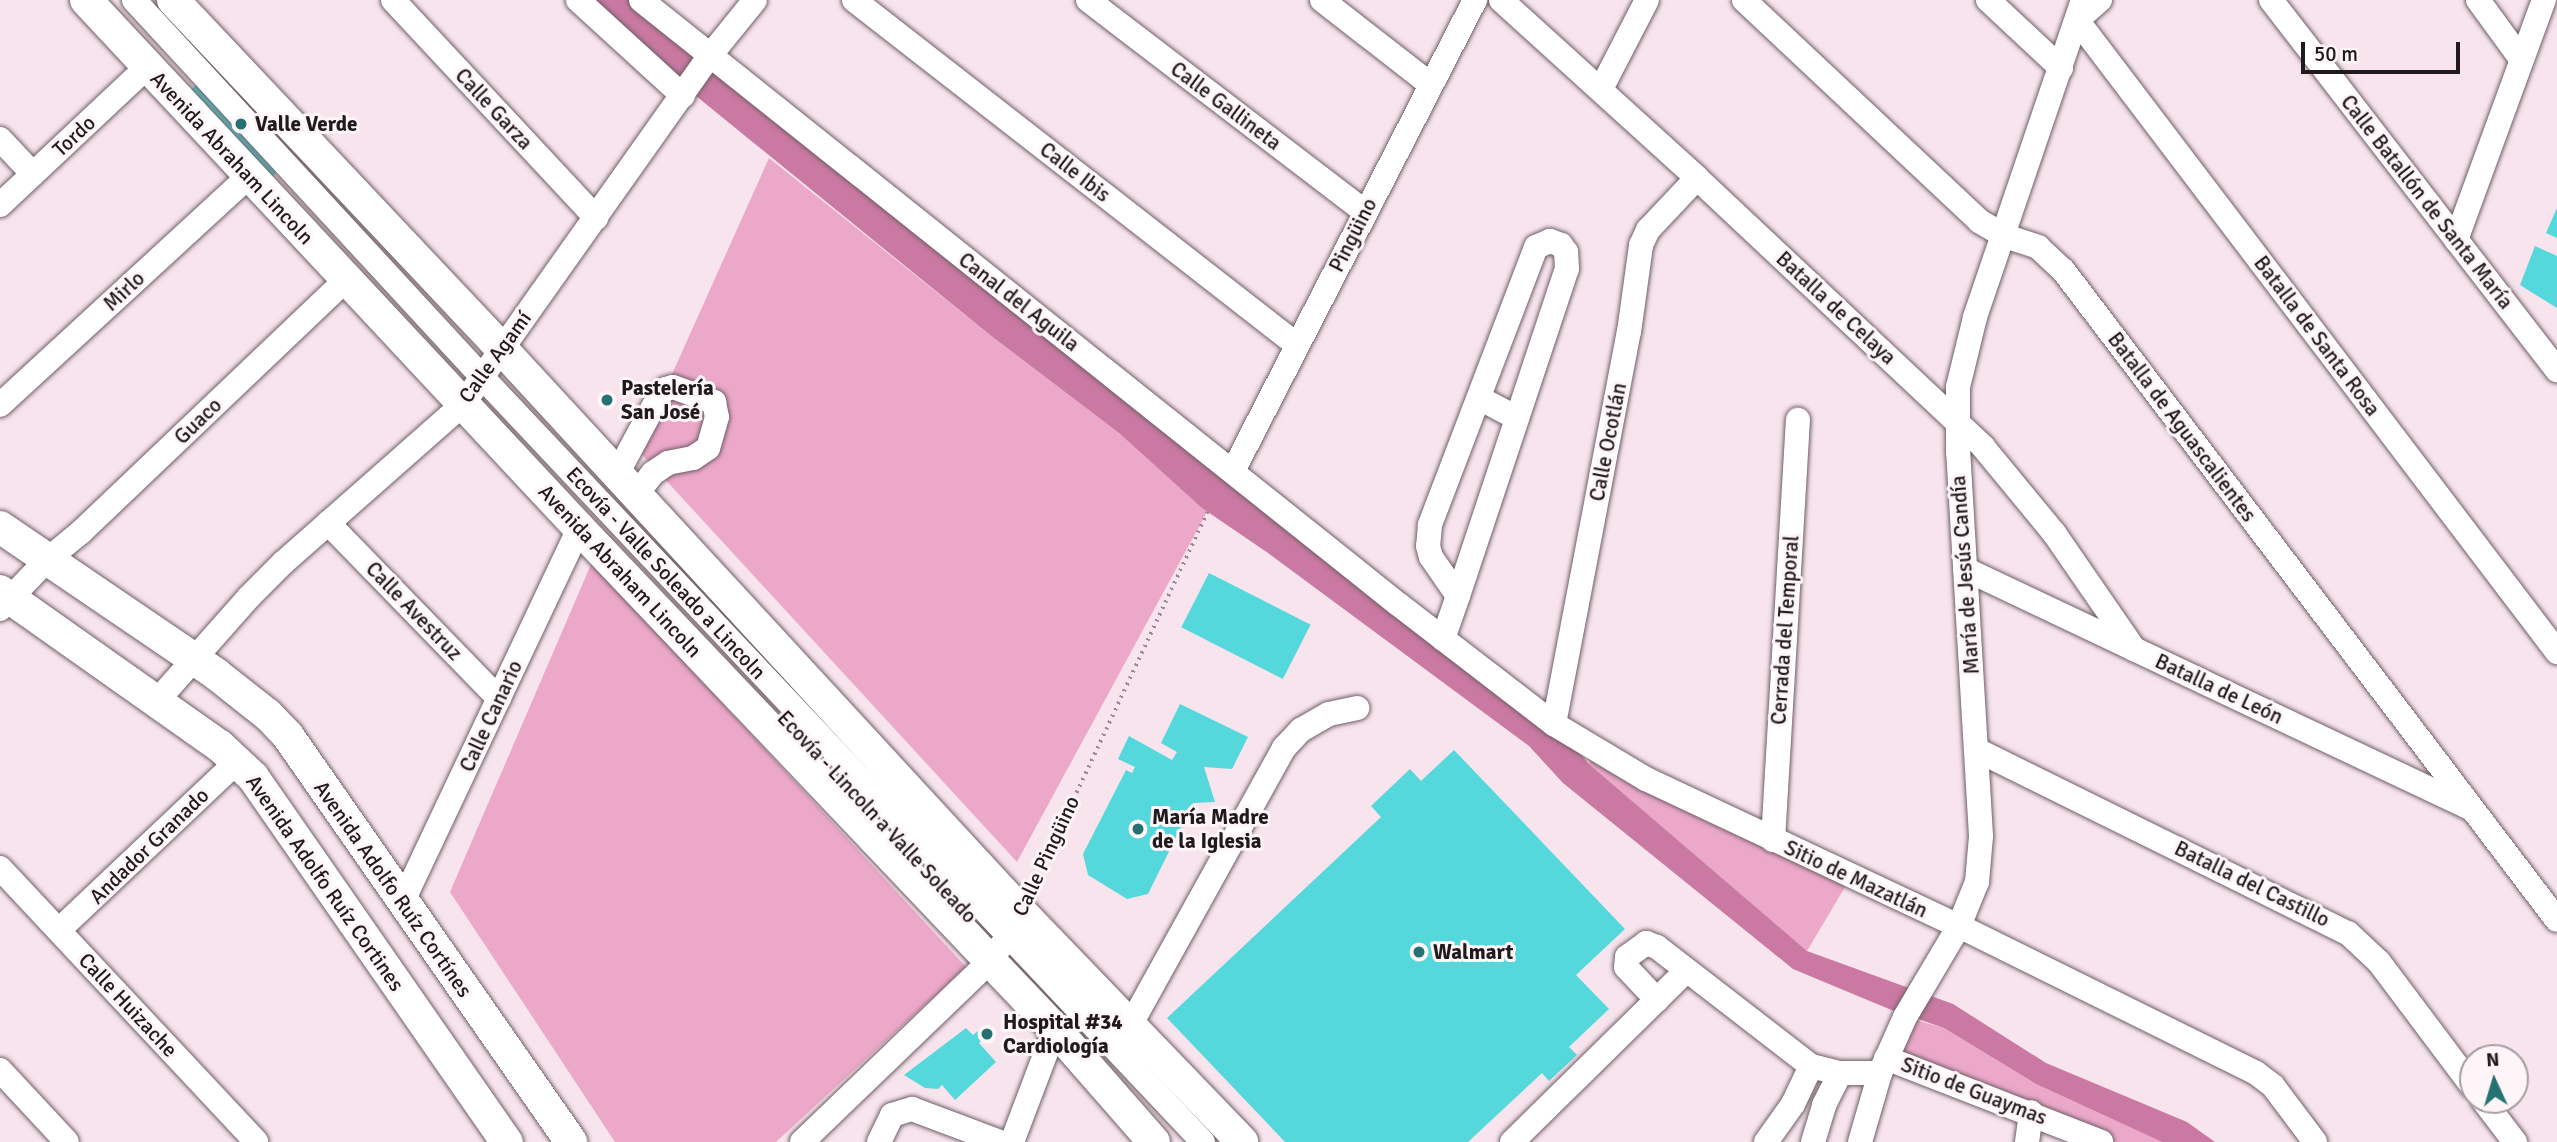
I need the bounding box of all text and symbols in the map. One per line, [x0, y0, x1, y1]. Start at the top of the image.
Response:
scale bar [2305, 28, 2464, 72]
text: 50 m [2314, 41, 2358, 67]
street label: Calle Gallineta [1166, 56, 1286, 156]
street label: Calle Garza [450, 63, 538, 155]
street label: Avenida Abraham Lincoln [145, 66, 319, 250]
street label: Calle Batallón de Santa María [2336, 90, 2518, 314]
street label: Tordo [47, 110, 101, 162]
place label: Valle Verde [255, 111, 358, 137]
marker: Valle Verde [233, 116, 249, 132]
street label: Calle Ibis [1035, 137, 1115, 207]
street label: Pingüino [1324, 194, 1382, 276]
street label: Batalla de Celaya [1771, 246, 1901, 370]
street label: Canal del Aguila [954, 247, 1084, 357]
street label: Batalla de Santa Rosa [2248, 251, 2386, 421]
street label: Mirlo [98, 266, 150, 316]
street label: Calle Agamí [453, 306, 537, 408]
street label: Batalla de Aguascalientes [2102, 327, 2262, 527]
place label: Pastelería San José [621, 375, 714, 425]
street label: Calle Ocotlán [1584, 381, 1632, 503]
street label: Guaco [169, 392, 227, 450]
marker: Pastelería San José [599, 392, 615, 408]
street label: Ecovía - Valle Soleado a Lincoln [561, 462, 771, 684]
street label: María de Jesús Candía [1945, 475, 1985, 675]
street label: Avenida Abraham Lincoln [533, 479, 707, 663]
street label: Cerrada del Temporal [1766, 534, 1804, 726]
street label: Calle Avestruz [361, 556, 467, 666]
street label: Batalla de León [2151, 648, 2287, 730]
street label: Calle Canario [454, 656, 528, 776]
street label: Ecovía - Lincoln a Valle Soleado [772, 706, 982, 928]
street label: Avenida Adolfo Ruíz Cortines [241, 770, 409, 996]
street label: Avenida Adolfo Ruíz Cortínes [309, 776, 477, 1002]
street label: Andador Granado [84, 783, 214, 909]
street label: Calle Pingüino [1007, 792, 1085, 920]
place label: María Madre de la Iglesia [1152, 804, 1269, 854]
marker: María Madre de la Iglesia [1130, 821, 1146, 837]
street label: Sitio de Mazatlán [1780, 835, 1932, 923]
street label: Batalla del Castillo [2170, 836, 2334, 932]
place label: Walmart [1433, 939, 1513, 965]
marker: Walmart [1411, 944, 1427, 960]
street label: Calle Huizache [73, 948, 183, 1062]
place label: Hospital #34 Cardiología [1003, 1009, 1123, 1059]
marker: Hospital #34 Cardiología [977, 1024, 997, 1044]
north arrow [2459, 1044, 2529, 1114]
text: N [2485, 1048, 2500, 1072]
street label: Sitio de Guaymas [1898, 1052, 2050, 1130]

